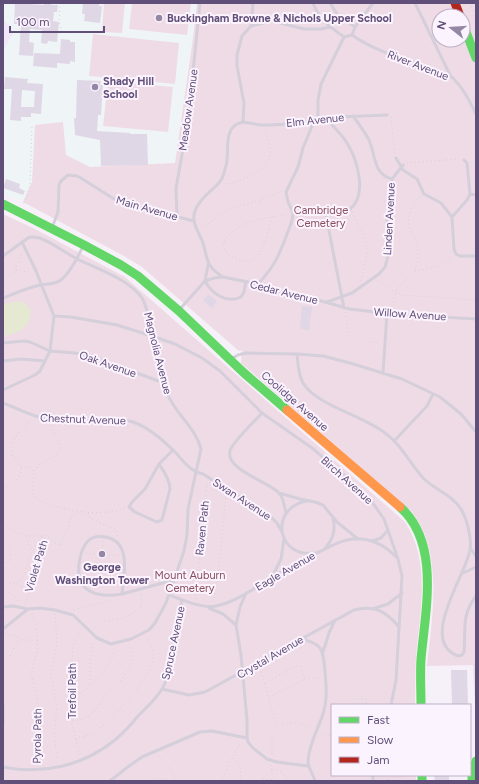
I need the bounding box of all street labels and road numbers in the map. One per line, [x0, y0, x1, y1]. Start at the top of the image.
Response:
street label: River Avenue [385, 48, 450, 83]
street label: Meadow Avenue [176, 68, 201, 152]
street label: Elm Avenue [285, 111, 345, 130]
street label: Linden Avenue [381, 182, 398, 256]
street label: Main Avenue [115, 193, 179, 223]
street label: Cedar Avenue [249, 278, 319, 307]
street label: Willow Avenue [373, 305, 447, 324]
street label: Magnolia Avenue [141, 311, 174, 396]
street label: Oak Avenue [78, 349, 138, 380]
street label: Coolidge Avenue [259, 369, 331, 434]
street label: Chestnut Avenue [40, 412, 126, 427]
street label: Birch Avenue [318, 454, 375, 507]
street label: Swan Avenue [210, 476, 273, 523]
street label: Raven Path [193, 500, 212, 556]
street label: Violet Path [22, 538, 51, 594]
street label: Eagle Avenue [253, 549, 317, 594]
street label: Spruce Avenue [159, 605, 188, 681]
street label: Crystal Avenue [235, 633, 306, 682]
street label: Trefoil Path [66, 663, 79, 719]
street label: Pyrola Path [31, 708, 44, 764]

